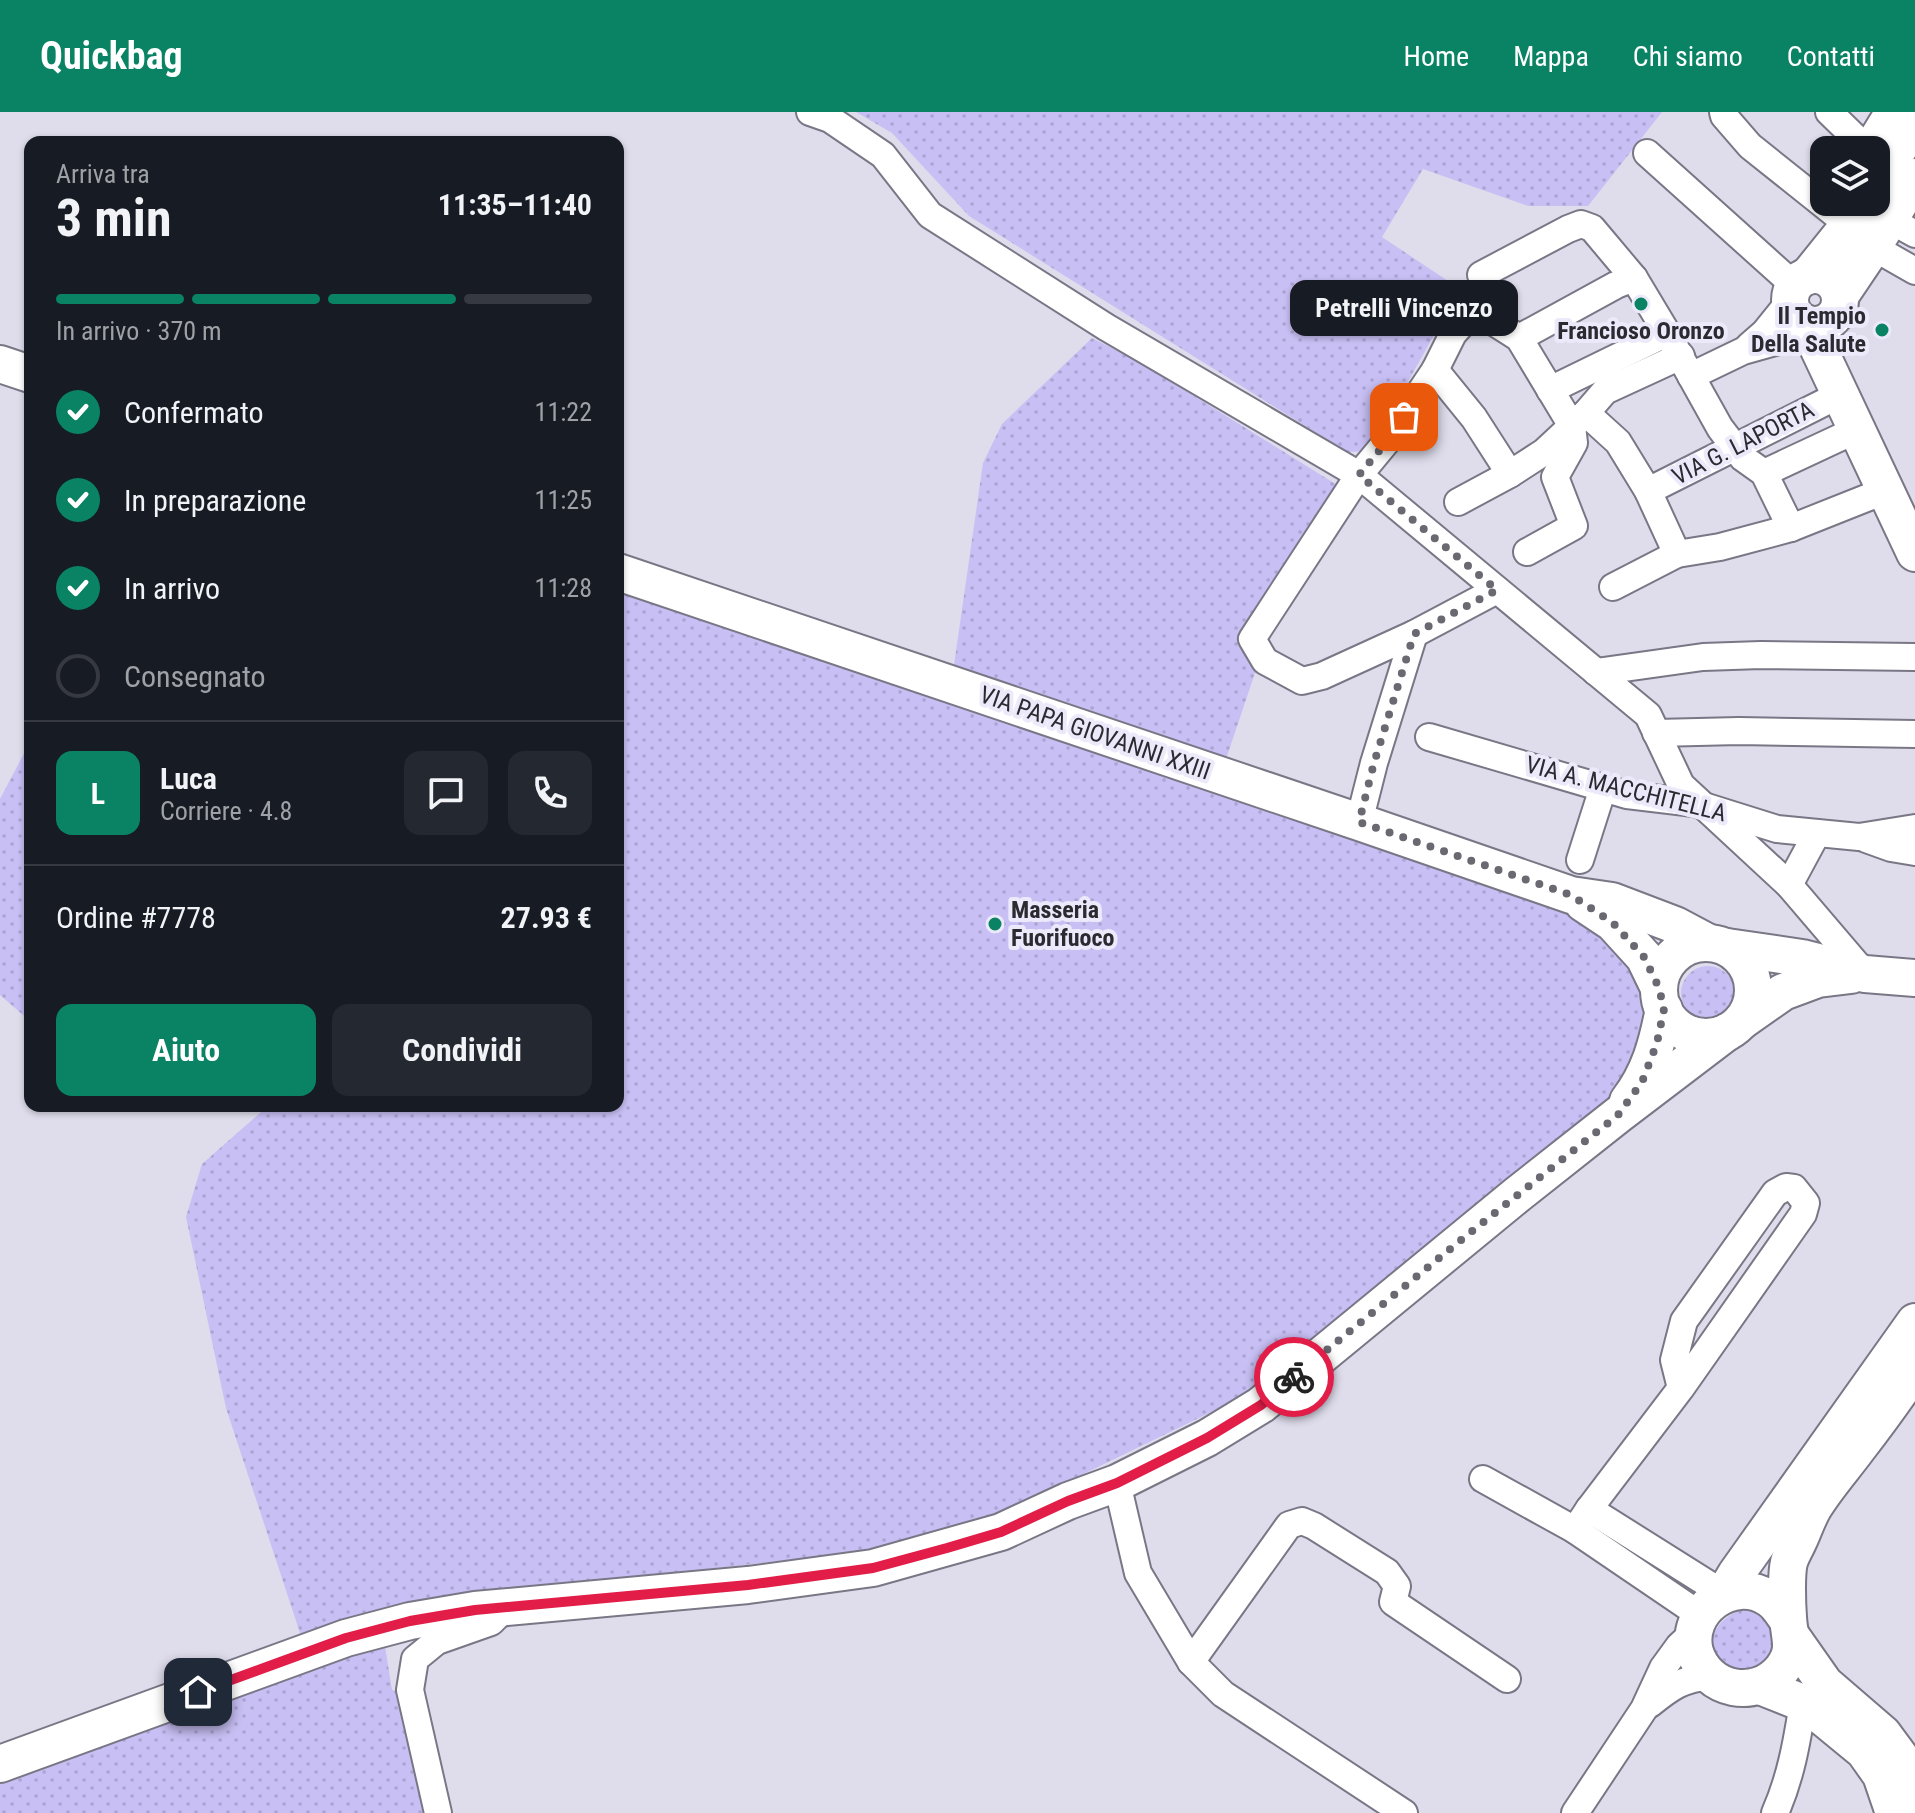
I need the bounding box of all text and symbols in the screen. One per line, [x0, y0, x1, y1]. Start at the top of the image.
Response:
text: Quickbag [40, 34, 183, 78]
text: Home [1404, 40, 1469, 73]
text: Mappa [1513, 40, 1589, 73]
text: Chi siamo [1633, 40, 1743, 73]
text: Contatti [1787, 40, 1875, 73]
map controls [1810, 136, 1890, 216]
button: layers [1810, 136, 1890, 216]
text: Arriva tra [56, 159, 150, 189]
text: 11:35–11:40 [438, 187, 592, 222]
text: 3 min [56, 188, 172, 249]
callout: Petrelli Vincenzo [1290, 281, 1518, 337]
text: Petrelli Vincenzo [1315, 293, 1493, 323]
marker: Francioso Oronzo [1632, 295, 1650, 313]
place label: Il Tempio Della Salute [1751, 302, 1866, 358]
text: In arrivo · 370 m [56, 316, 222, 346]
place label: Francioso Oronzo [1557, 317, 1725, 345]
marker: Il Tempio Della Salute [1873, 321, 1891, 339]
pin [1370, 383, 1438, 451]
icon: check [56, 390, 100, 434]
text: Confermato [124, 395, 264, 430]
icon: bag [1382, 395, 1426, 439]
street label: VIA G. LAPORTA [1667, 395, 1819, 491]
text: 11:22 [535, 397, 592, 427]
icon: check [56, 478, 100, 522]
text: In preparazione [124, 483, 306, 518]
text: 11:25 [535, 485, 592, 515]
icon: check [56, 566, 100, 610]
text: In arrivo [124, 571, 220, 606]
text: 11:28 [535, 573, 592, 603]
text: Consegnato [124, 659, 266, 694]
street label: VIA PAPA GIOVANNI XXIII [976, 680, 1214, 786]
button: chat [404, 751, 488, 835]
button: phone [508, 751, 592, 835]
street label: VIA A. MACCHITELLA [1523, 751, 1729, 828]
text: Luca [160, 761, 217, 796]
text: L [91, 776, 105, 811]
text: Corriere · 4.8 [160, 796, 292, 826]
place label: Masseria Fuorifuoco [1011, 896, 1115, 952]
text: Ordine #7778 [56, 900, 216, 935]
text: 27.93 € [501, 900, 592, 935]
marker: Masseria Fuorifuoco [986, 915, 1004, 933]
button: Aiuto [56, 1004, 316, 1096]
button: Condividi [332, 1004, 592, 1096]
courier [1254, 1337, 1334, 1417]
icon: bike [1272, 1355, 1316, 1399]
pin [164, 1658, 232, 1726]
icon: home [176, 1670, 220, 1714]

